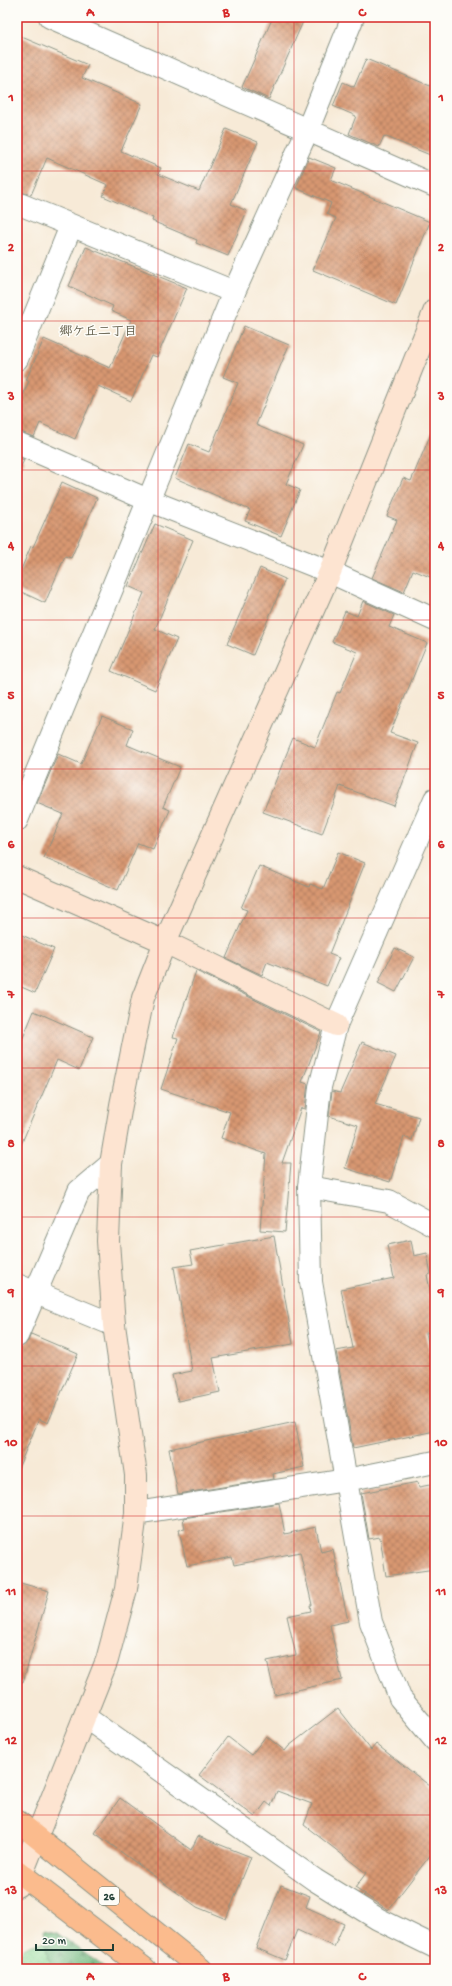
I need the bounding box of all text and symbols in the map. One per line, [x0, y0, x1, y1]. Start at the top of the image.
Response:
text: A [85, 6, 95, 21]
text: B [222, 6, 231, 21]
text: C [357, 6, 367, 21]
text: 1 [7, 91, 14, 106]
text: 1 [437, 91, 444, 106]
text: 2 [8, 241, 15, 256]
text: 2 [438, 241, 445, 256]
district label: 郷ケ丘二丁目 [59, 325, 137, 340]
text: 3 [7, 390, 15, 405]
text: 3 [437, 390, 445, 405]
text: 4 [7, 539, 15, 554]
text: 4 [437, 539, 445, 554]
text: 5 [8, 689, 15, 704]
text: 5 [438, 689, 445, 704]
text: 6 [8, 838, 15, 853]
text: 6 [438, 838, 445, 853]
text: 7 [7, 988, 16, 1003]
text: 7 [437, 988, 446, 1003]
text: 8 [7, 1137, 15, 1152]
text: 8 [437, 1137, 445, 1152]
text: 9 [7, 1286, 15, 1301]
text: 9 [437, 1286, 445, 1301]
text: 10 [4, 1436, 18, 1451]
text: 10 [434, 1436, 448, 1451]
text: 11 [5, 1585, 16, 1600]
text: 11 [435, 1585, 446, 1600]
text: 12 [4, 1734, 17, 1749]
text: 12 [434, 1734, 447, 1749]
text: 13 [4, 1884, 17, 1899]
text: 13 [434, 1884, 447, 1899]
road number: 26 [99, 1887, 119, 1905]
scale bar [36, 1926, 113, 1952]
text: 20 m [42, 1935, 67, 1949]
text: A [85, 1970, 95, 1985]
text: B [222, 1970, 231, 1985]
text: C [357, 1970, 367, 1985]

